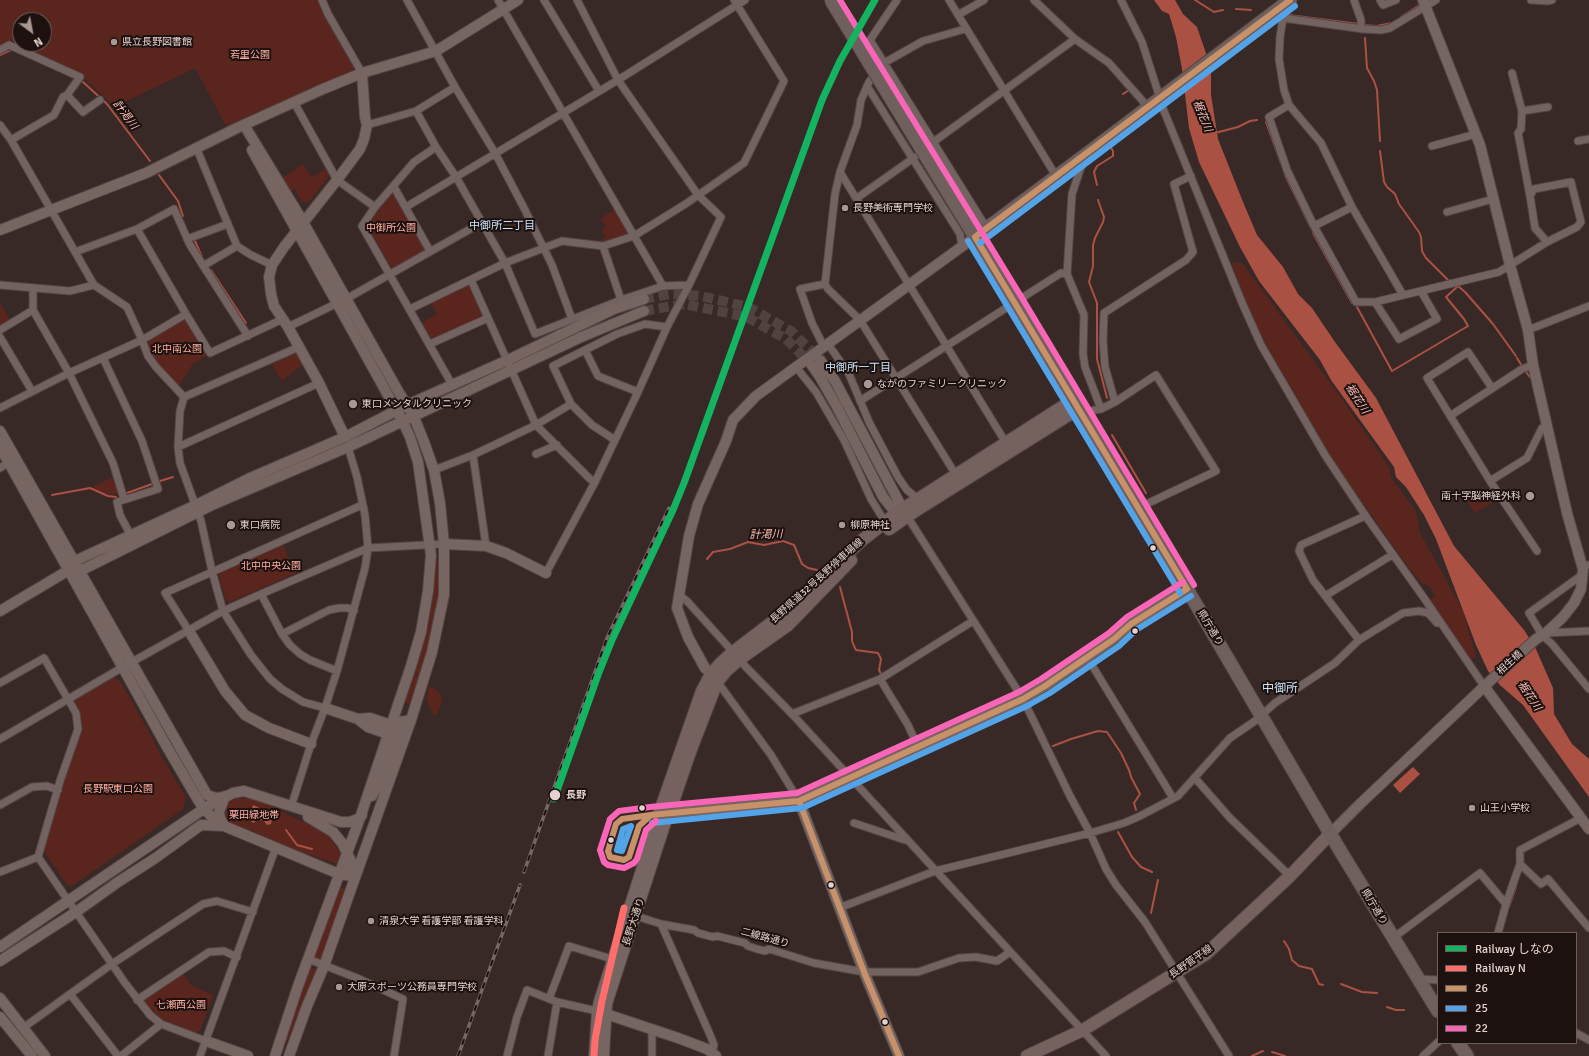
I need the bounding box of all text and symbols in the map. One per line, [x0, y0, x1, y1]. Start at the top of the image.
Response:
north arrow [12, 12, 52, 52]
text: N [31, 34, 45, 49]
place label: 県立長野図書館 [122, 36, 192, 48]
marker: 県立長野図書館 [109, 37, 119, 47]
park label: 若里公園 [230, 49, 270, 61]
water label: 計渇川 [110, 98, 140, 132]
water label: 裾花川 [1190, 98, 1214, 134]
place label: 長野美術専門学校 [853, 202, 933, 214]
marker: 長野美術専門学校 [840, 203, 850, 213]
district label: 中御所二丁目 [469, 219, 535, 233]
park label: 中御所公園 [366, 222, 416, 234]
park label: 北中南公園 [152, 343, 202, 355]
district label: 中御所一丁目 [825, 361, 891, 375]
marker: ながのファミリークリニック [862, 378, 874, 390]
place label: ながのファミリークリニック [877, 378, 1007, 390]
water label: 裾花川 [1342, 382, 1372, 416]
marker: 東口メンタルクリニック [347, 398, 359, 410]
place label: 東口メンタルクリニック [362, 398, 472, 410]
place label: 南十字脳神経外科 [1441, 490, 1521, 502]
marker: 南十字脳神経外科 [1524, 490, 1536, 502]
marker: 東口病院 [225, 519, 237, 531]
place label: 東口病院 [240, 519, 280, 531]
place label: 柳原神社 [850, 519, 890, 531]
marker: 柳原神社 [837, 520, 847, 530]
water label: 計渇川 [749, 528, 783, 542]
street label: 長野県道32号長野停車場線 [768, 536, 866, 626]
unlabelled marker [1148, 543, 1158, 553]
park label: 北中中央公園 [241, 560, 301, 572]
street label: 県庁通り [1195, 608, 1225, 648]
unlabelled marker [1130, 626, 1140, 636]
street label: 相生橋 [1495, 649, 1525, 677]
water label: 裾花川 [1514, 679, 1544, 713]
district label: 中御所 [1262, 682, 1298, 696]
park label: 長野駅東口公園 [83, 783, 153, 795]
marker: 長野 [548, 788, 562, 802]
place label: 長野 [566, 789, 586, 801]
place label: 山王小学校 [1480, 802, 1530, 814]
unlabelled marker [637, 803, 647, 813]
marker: 山王小学校 [1467, 803, 1477, 813]
park label: 栗田緑地帯 [229, 809, 279, 821]
unlabelled marker [606, 835, 616, 845]
unlabelled marker [826, 880, 836, 890]
street label: 県庁通り [1359, 887, 1389, 927]
street label: 長野大通り [621, 896, 647, 948]
place label: 清泉大学 看護学部 看護学科 [379, 915, 503, 927]
marker: 清泉大学 看護学部 看護学科 [366, 916, 376, 926]
street label: 二線路通り [739, 926, 791, 950]
legend [1437, 932, 1577, 1044]
text: Railway しなの [1475, 942, 1554, 957]
street label: 長野菅平線 [1167, 943, 1215, 981]
text: Railway N [1475, 961, 1526, 976]
place label: 大原スポーツ公務員専門学校 [347, 981, 477, 993]
text: 26 [1475, 981, 1488, 996]
marker: 大原スポーツ公務員専門学校 [334, 982, 344, 992]
park label: 七瀬西公園 [156, 999, 206, 1011]
text: 25 [1475, 1001, 1488, 1016]
unlabelled marker [880, 1017, 890, 1027]
text: 22 [1475, 1021, 1488, 1036]

